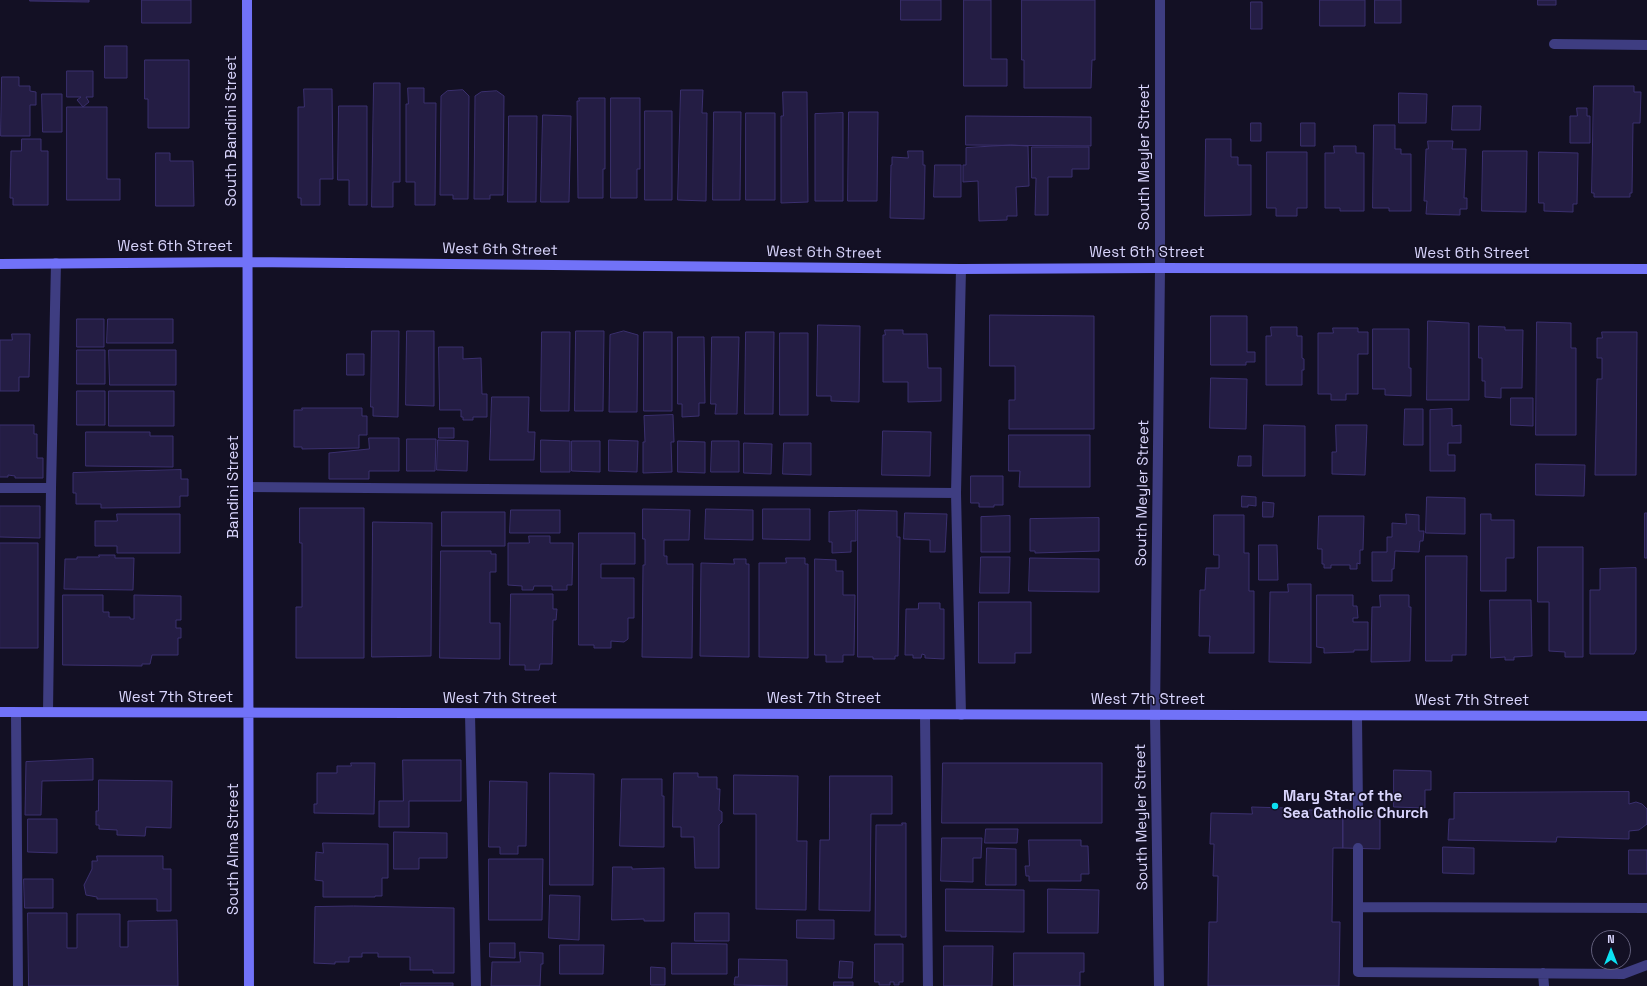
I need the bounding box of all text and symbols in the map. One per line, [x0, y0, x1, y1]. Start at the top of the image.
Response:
street label: South Bandini Street [223, 55, 241, 207]
street label: South Meyler Street [1136, 84, 1154, 230]
street label: West 6th Street [117, 238, 233, 256]
street label: West 6th Street [442, 240, 558, 260]
street label: West 6th Street [766, 243, 882, 263]
street label: West 6th Street [1089, 244, 1205, 262]
street label: West 6th Street [1414, 245, 1530, 263]
street label: South Meyler Street [1133, 420, 1153, 566]
street label: Bandini Street [225, 435, 243, 539]
street label: West 7th Street [119, 689, 233, 707]
street label: West 7th Street [443, 690, 557, 708]
street label: West 7th Street [767, 690, 881, 708]
street label: West 7th Street [1091, 691, 1205, 709]
street label: West 7th Street [1415, 692, 1529, 710]
street label: South Meyler Street [1132, 744, 1152, 890]
street label: South Alma Street [225, 783, 243, 915]
place label: Mary Star of the Sea Catholic Church [1283, 788, 1429, 823]
marker: Mary Star of the Sea Catholic Church [1270, 801, 1280, 811]
north arrow [1591, 930, 1631, 970]
text: N [1607, 932, 1615, 946]

